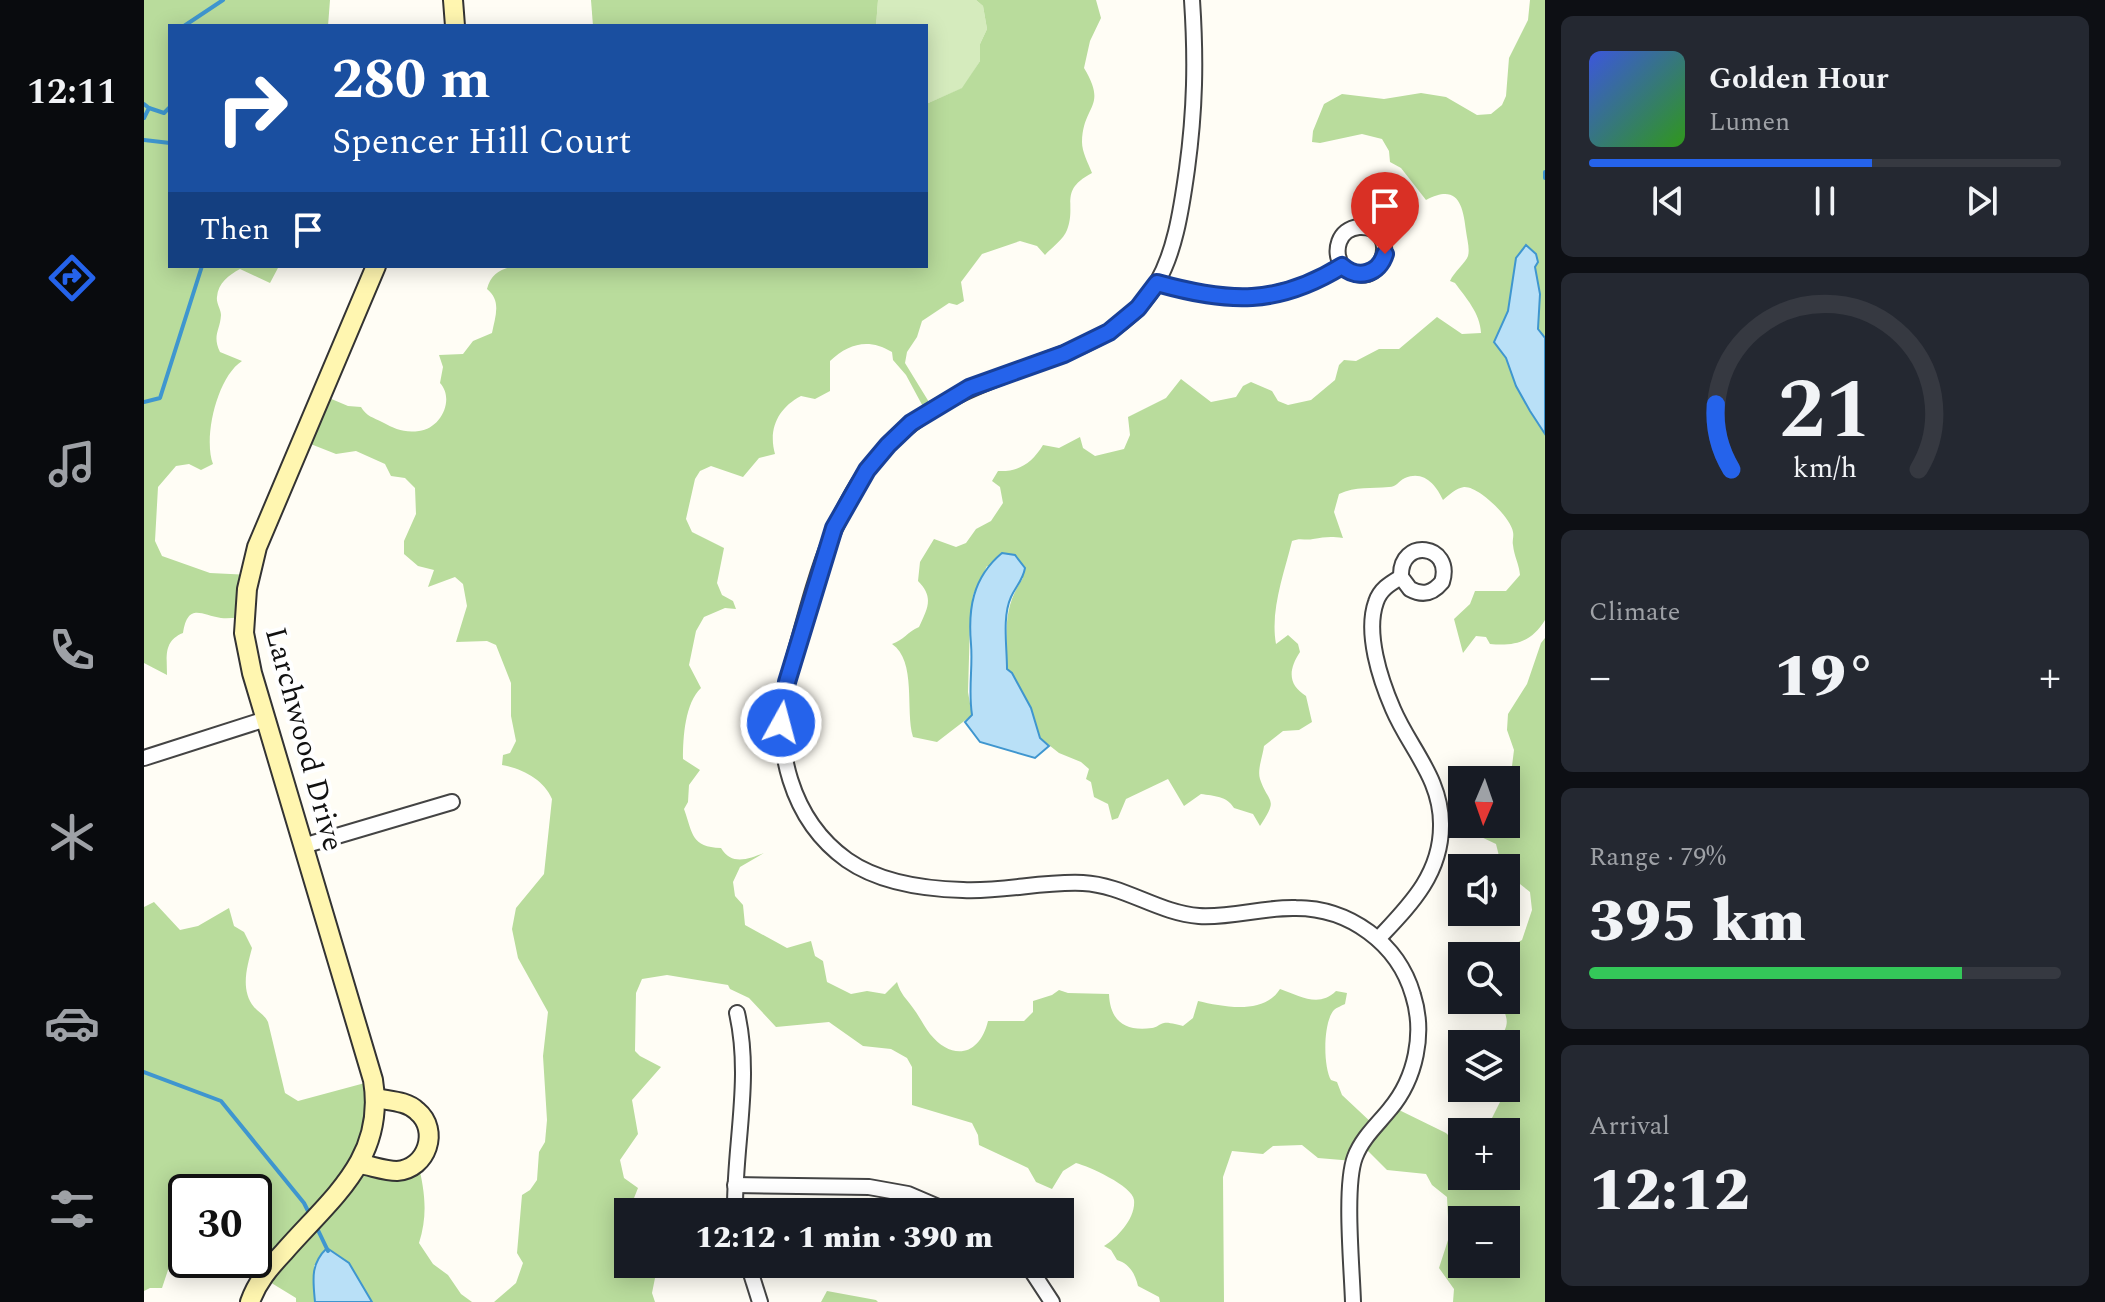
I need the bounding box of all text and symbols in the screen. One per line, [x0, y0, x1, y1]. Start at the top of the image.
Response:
text: 280 m [332, 38, 491, 123]
icon: right [200, 56, 304, 160]
text: Golden Hour [1709, 56, 1889, 102]
text: 12:11 [27, 65, 117, 120]
text: Lumen [1709, 102, 1790, 142]
text: Spencer Hill Court [332, 115, 631, 170]
pin [1351, 172, 1419, 254]
icon: previous [1646, 179, 1690, 223]
icon: pause [1803, 179, 1847, 223]
icon: next [1960, 179, 2004, 223]
icon: arrive [1363, 184, 1407, 228]
text: Then [200, 207, 270, 253]
icon: arrive [286, 208, 330, 252]
icon: directions [44, 250, 100, 306]
text: 21 [1778, 347, 1872, 474]
icon: music [44, 436, 100, 492]
text: km/h [1793, 447, 1857, 490]
text: Climate [1589, 592, 1680, 632]
icon: phone [44, 622, 100, 678]
street label: Larchwood Drive [252, 622, 356, 856]
text: 19° [1774, 631, 1876, 723]
text: − [1589, 644, 1611, 711]
text: + [2039, 644, 2061, 711]
position arrow [739, 681, 823, 765]
north arrow [1448, 766, 1520, 838]
map controls [1448, 766, 1520, 1278]
icon: climate [44, 809, 100, 865]
text: Range · 79% [1589, 837, 1726, 877]
button: sound [1448, 854, 1520, 926]
text: 395 km [1589, 876, 1806, 968]
button: search [1448, 942, 1520, 1014]
icon: car [44, 995, 100, 1051]
button: layers [1448, 1030, 1520, 1102]
text: Arrival [1589, 1106, 1670, 1146]
button: + [1448, 1118, 1520, 1190]
text: 12:12 [1589, 1145, 1750, 1237]
speed limit sign: 30 [168, 1174, 272, 1278]
icon: filters [44, 1181, 100, 1237]
button: − [1448, 1206, 1520, 1278]
text: 12:12 · 1 min · 390 m [695, 1215, 993, 1261]

